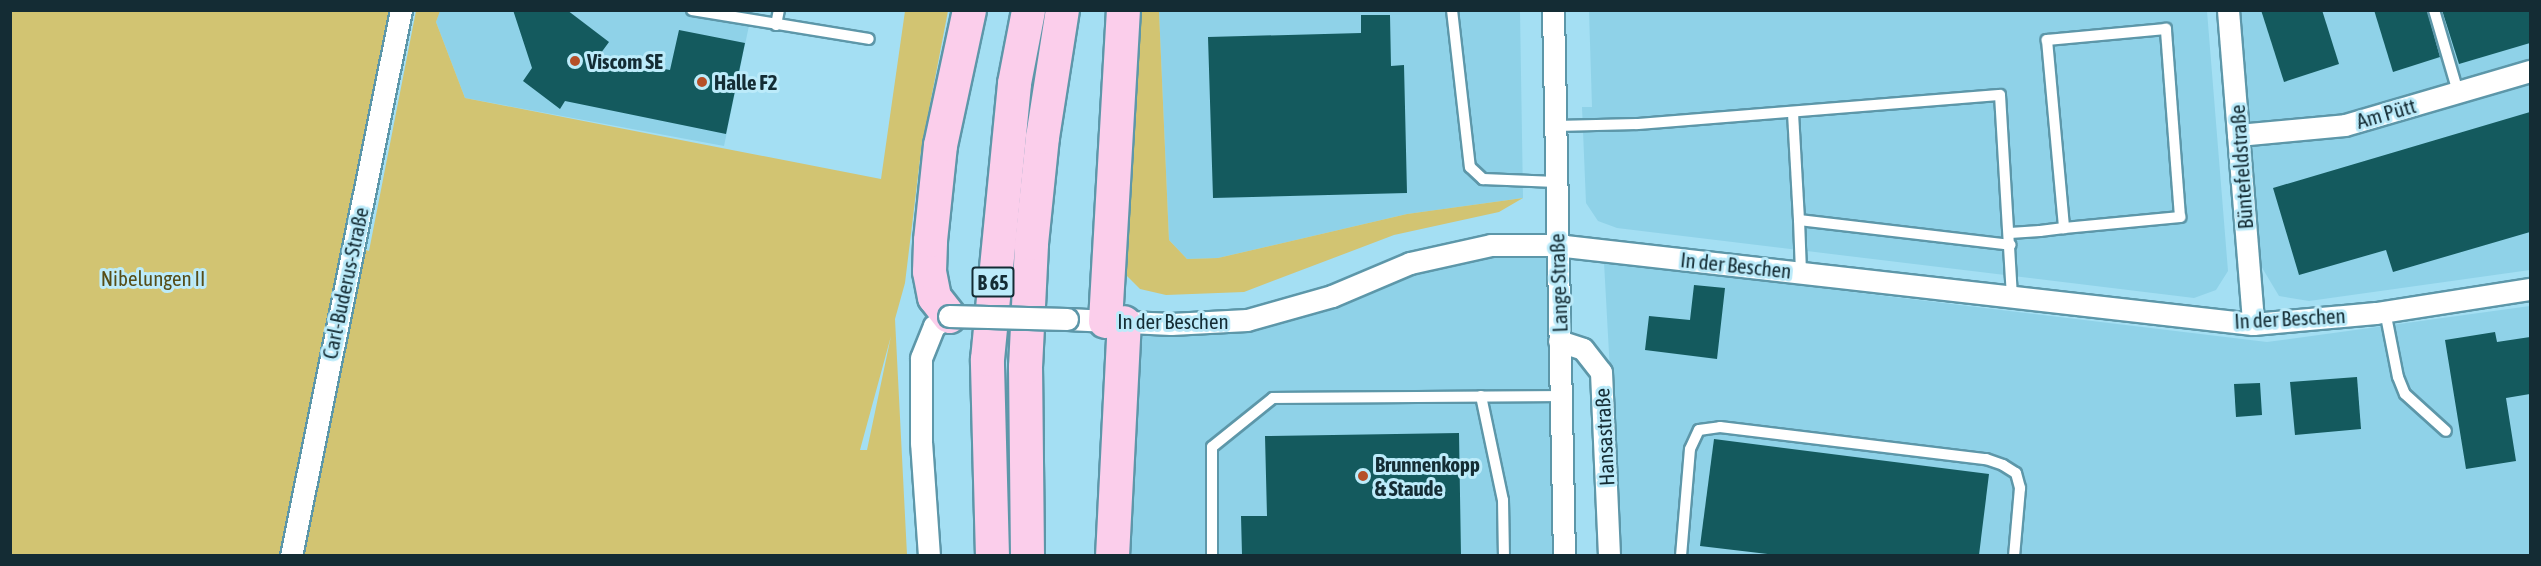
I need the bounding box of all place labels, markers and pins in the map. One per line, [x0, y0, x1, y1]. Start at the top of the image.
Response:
place label: Viscom SE [587, 48, 663, 74]
marker: Viscom SE [568, 54, 582, 68]
place label: Halle F2 [714, 69, 778, 95]
marker: Halle F2 [695, 75, 709, 89]
place label: Brunnenkopp & Staude [1375, 451, 1480, 501]
marker: Brunnenkopp & Staude [1356, 469, 1370, 483]

